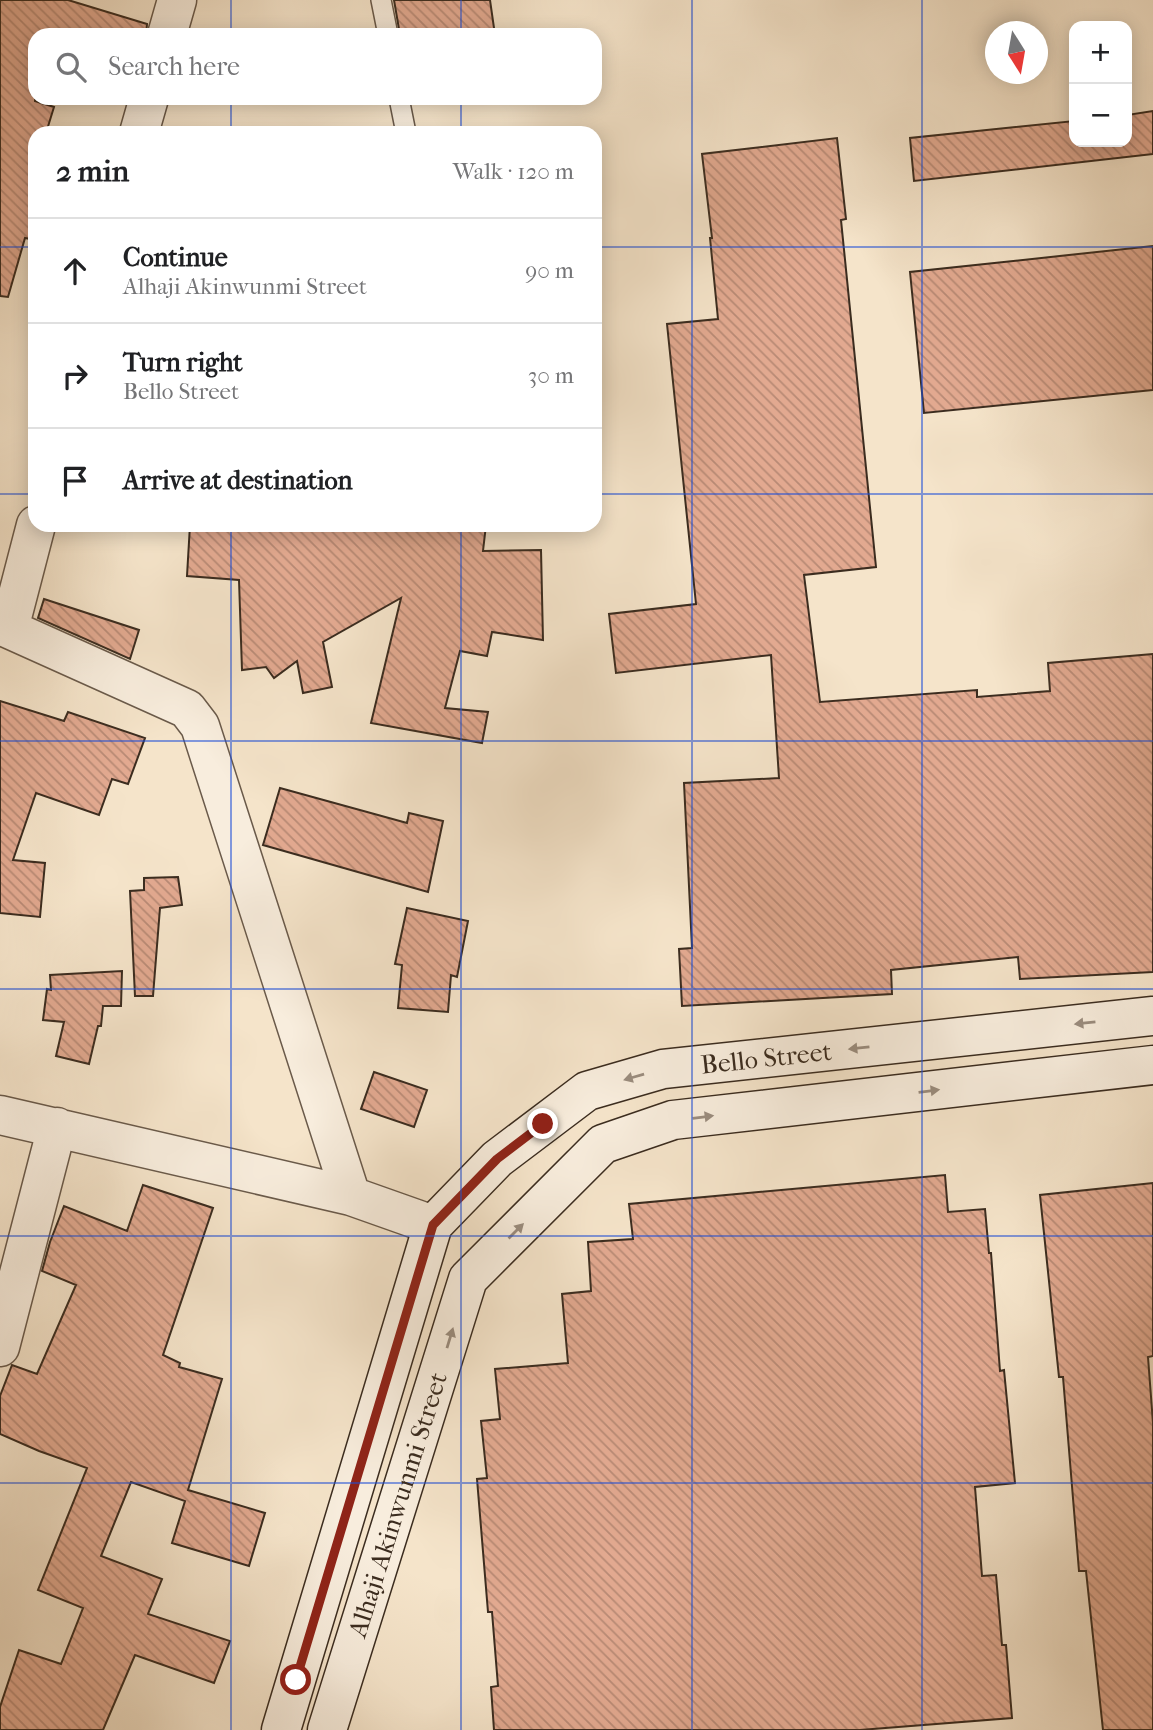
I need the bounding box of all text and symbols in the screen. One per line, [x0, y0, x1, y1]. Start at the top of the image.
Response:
north arrow [985, 21, 1048, 84]
map controls [1069, 21, 1132, 147]
button: + [1069, 21, 1132, 84]
search box [28, 28, 602, 105]
icon: search [52, 48, 90, 86]
text: Search here [108, 51, 240, 82]
button: − [1069, 84, 1132, 147]
text: 2 min [56, 154, 129, 189]
text: Walk · 120 m [453, 158, 574, 185]
text: Continue [123, 242, 228, 273]
icon: ahead [56, 252, 94, 290]
text: 90 m [525, 257, 574, 284]
text: Alhaji Akinwunmi Street [123, 273, 367, 300]
text: Turn right [123, 347, 243, 378]
icon: right [56, 357, 94, 395]
text: 30 m [528, 362, 574, 389]
text: Bello Street [123, 378, 239, 405]
icon: arrive [56, 462, 94, 500]
text: Arrive at destination [123, 465, 353, 496]
one-way arrow [1074, 1018, 1096, 1029]
street label: Bello Street [699, 1036, 834, 1081]
one-way arrow [848, 1042, 870, 1053]
one-way arrow [623, 1073, 644, 1083]
one-way arrow [918, 1085, 940, 1096]
route end [527, 1108, 558, 1139]
one-way arrow [692, 1111, 714, 1122]
one-way arrow [508, 1223, 524, 1239]
one-way arrow [445, 1327, 455, 1348]
street label: Alhaji Akinwunmi Street [342, 1368, 454, 1642]
route start [280, 1664, 311, 1695]

